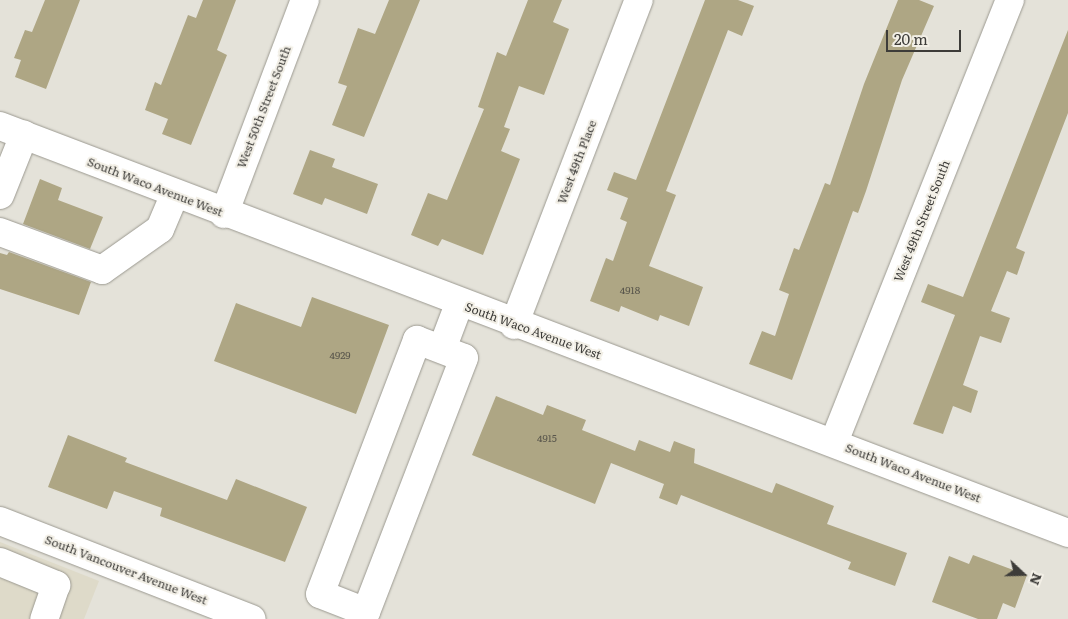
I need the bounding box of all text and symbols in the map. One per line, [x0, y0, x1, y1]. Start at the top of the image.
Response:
scale bar [888, 20, 963, 52]
text: 20 m [894, 27, 928, 50]
street label: West 50th Street South [234, 44, 294, 170]
street label: West 49th Place [554, 118, 600, 206]
street label: South Waco Avenue West [85, 154, 225, 220]
street label: West 49th Street South [891, 158, 953, 284]
house number: 4918 [620, 284, 640, 296]
street label: South Waco Avenue West [463, 300, 603, 362]
house number: 4929 [330, 349, 350, 361]
house number: 4915 [537, 432, 557, 444]
street label: South Waco Avenue West [843, 440, 983, 506]
street label: South Vancouver Avenue West [43, 532, 209, 608]
north arrow [998, 549, 1048, 599]
text: N [1026, 570, 1048, 588]

